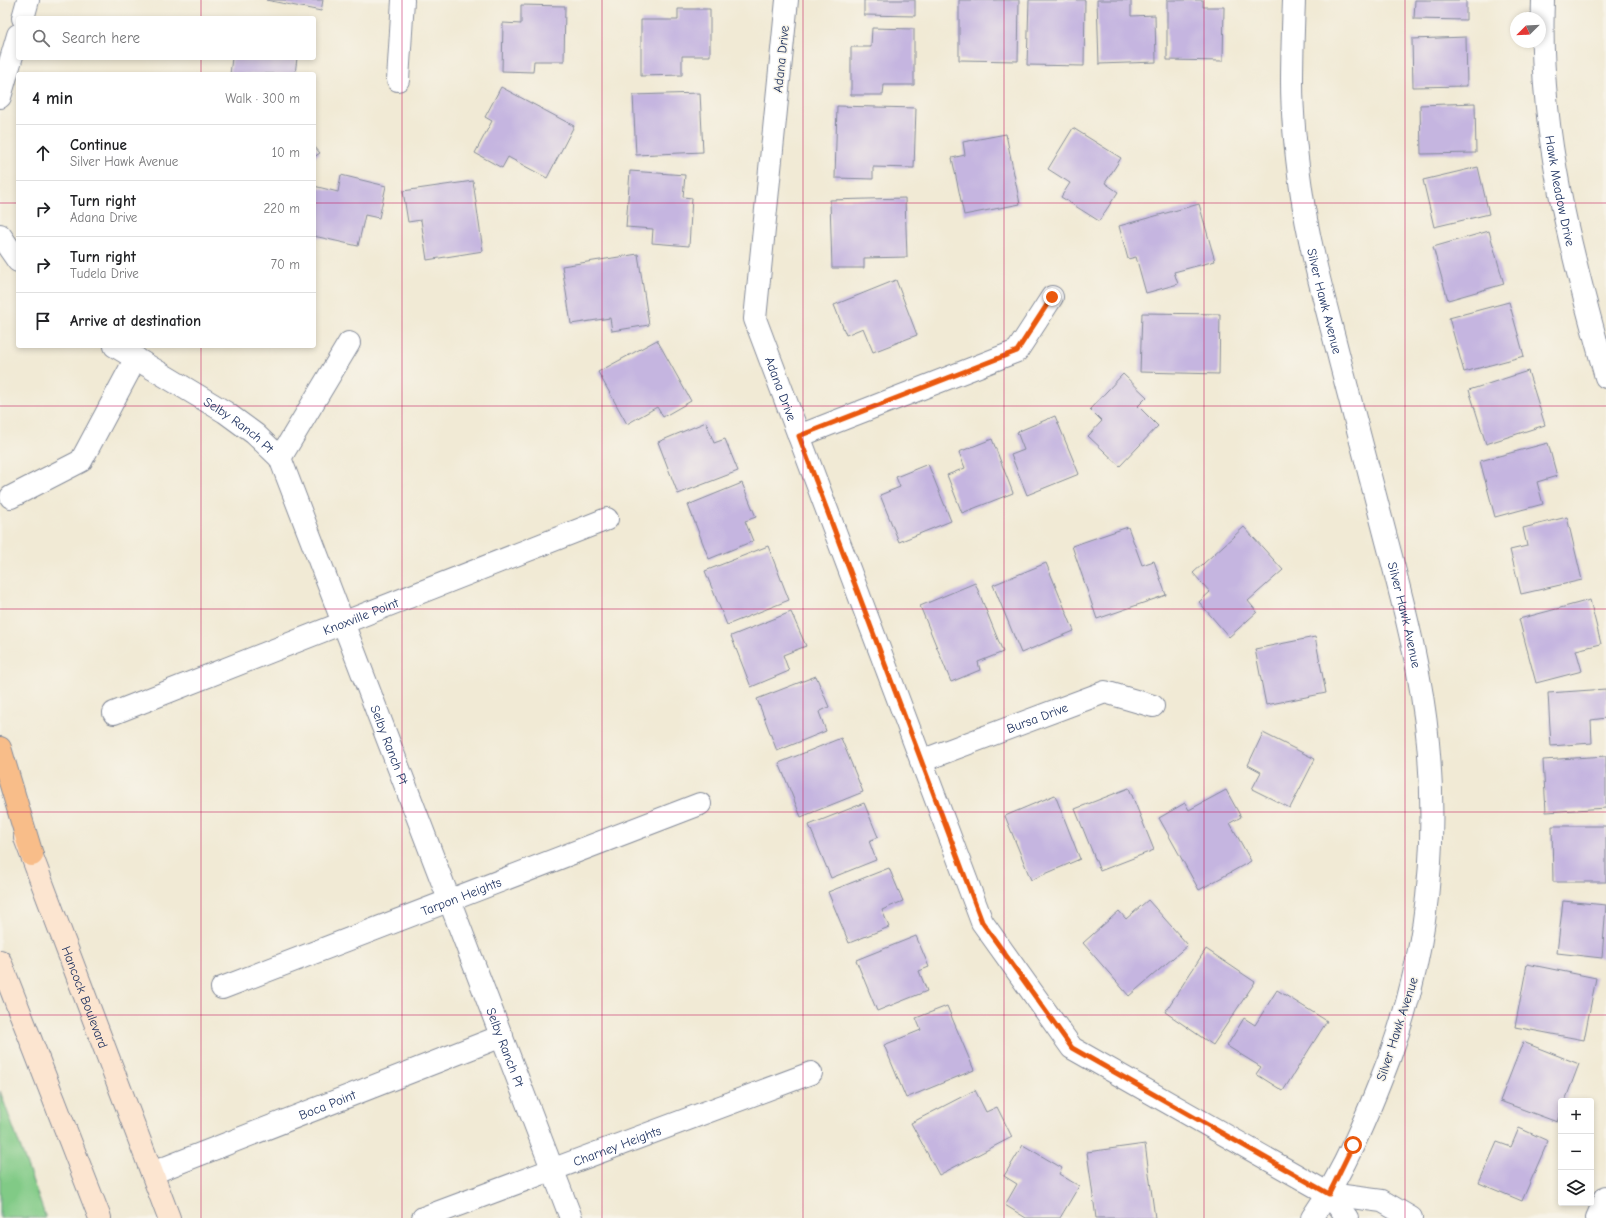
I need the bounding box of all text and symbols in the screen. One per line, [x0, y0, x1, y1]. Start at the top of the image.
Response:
north arrow [1510, 12, 1546, 48]
search box [16, 16, 316, 60]
street label: Adana Drive [770, 24, 792, 93]
icon: search [30, 27, 52, 49]
text: Search here [62, 29, 140, 47]
text: 4 min [32, 89, 73, 108]
text: Walk · 300 m [225, 91, 300, 106]
street label: Hawk Meadow Drive [1543, 134, 1579, 248]
text: Continue [70, 136, 127, 154]
icon: ahead [32, 142, 54, 164]
text: 10 m [272, 145, 300, 160]
text: Silver Hawk Avenue [70, 154, 178, 169]
text: Turn right [70, 192, 136, 210]
icon: right [32, 198, 54, 220]
text: 220 m [263, 201, 300, 216]
text: Adana Drive [70, 210, 137, 225]
street label: Silver Hawk Avenue [1305, 247, 1346, 356]
text: Turn right [70, 248, 136, 266]
icon: right [32, 254, 54, 276]
text: 70 m [271, 257, 300, 272]
text: Tudela Drive [70, 266, 139, 281]
route end [1043, 288, 1061, 306]
icon: arrive [32, 310, 54, 332]
text: Arrive at destination [70, 312, 201, 330]
street label: Adana Drive [762, 354, 800, 423]
street label: Selby Ranch Pt [201, 394, 278, 456]
street label: Silver Hawk Avenue [1385, 560, 1425, 670]
street label: Knoxville Point [321, 594, 402, 638]
street label: Bursa Drive [1004, 699, 1070, 736]
street label: Selby Ranch Pt [368, 703, 412, 788]
street label: Tarpon Heights [419, 874, 503, 918]
street label: Hancock Boulevard [59, 944, 111, 1050]
street label: Silver Hawk Avenue [1373, 975, 1421, 1083]
street label: Selby Ranch Pt [484, 1005, 528, 1090]
street label: Boca Point [296, 1086, 359, 1122]
map controls [1558, 1098, 1594, 1206]
button: + [1558, 1098, 1594, 1134]
street label: Charney Heights [571, 1122, 663, 1169]
button: − [1558, 1134, 1594, 1170]
route start [1344, 1136, 1362, 1154]
button: layers [1558, 1170, 1594, 1206]

